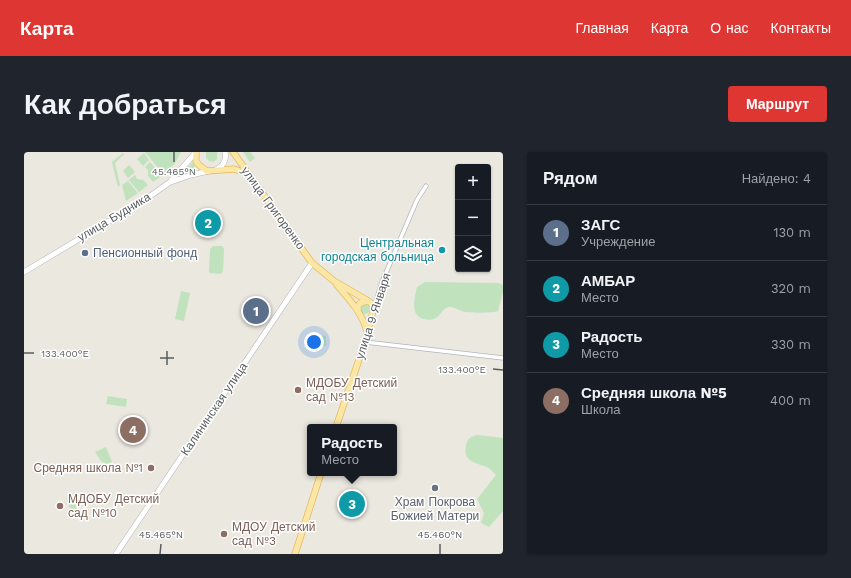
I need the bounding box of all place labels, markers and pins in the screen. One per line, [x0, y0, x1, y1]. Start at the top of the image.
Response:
pin: 2 [195, 208, 221, 238]
place label: Центральная городская больница [321, 236, 434, 264]
marker: Центральная городская больница [437, 245, 447, 255]
place label: Пенсионный фонд [93, 246, 197, 260]
marker: Пенсионный фонд [80, 248, 90, 258]
pin: 1 [243, 296, 269, 326]
place label: МДОБУ Детский сад №13 [306, 376, 397, 404]
marker: МДОБУ Детский сад №13 [293, 385, 303, 395]
pin: 4 [120, 415, 146, 445]
place label: Средняя школа №1 [34, 461, 143, 475]
marker: Средняя школа №1 [146, 463, 156, 473]
marker: Храм Покрова Божией Матери [430, 483, 440, 493]
pin: 3 [339, 489, 365, 519]
place label: МДОБУ Детский сад №10 [68, 492, 159, 520]
place label: Храм Покрова Божией Матери [391, 495, 479, 523]
marker: МДОБУ Детский сад №10 [55, 501, 65, 511]
place label: МДОУ Детский сад №3 [232, 520, 315, 548]
marker: МДОУ Детский сад №3 [219, 529, 229, 539]

